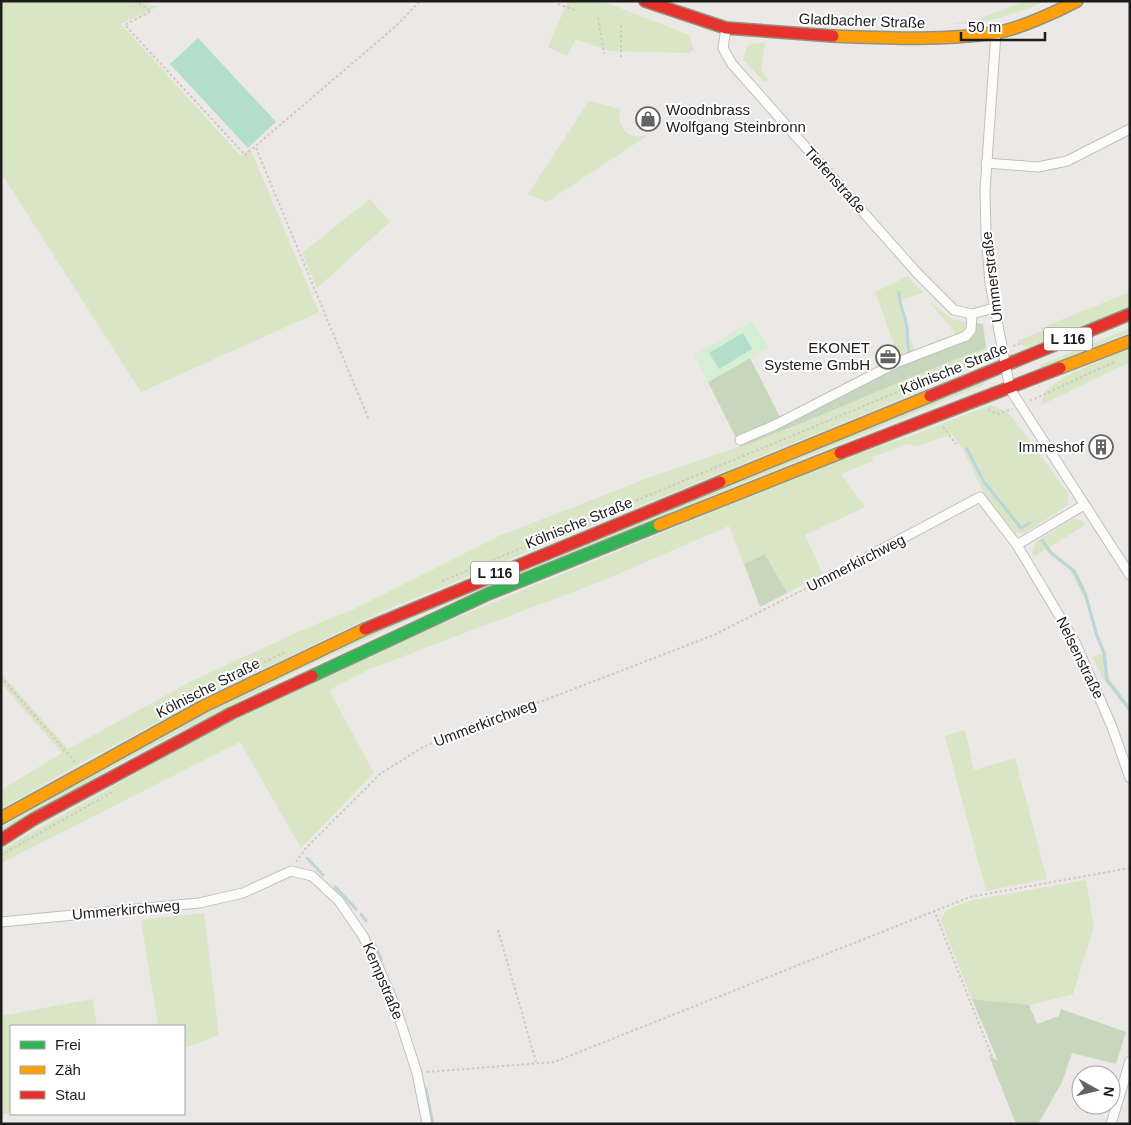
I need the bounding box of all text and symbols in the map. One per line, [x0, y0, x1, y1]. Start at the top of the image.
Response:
street label: Gladbacher Straße [798, 10, 926, 31]
scale bar [961, 10, 1045, 42]
text: 50 m [968, 18, 1001, 35]
place label: Woodnbrass Wolfgang Steinbronn [666, 101, 806, 135]
shop icon: Woodnbrass Wolfgang Steinbronn [635, 106, 661, 132]
street label: Tiefenstraße [801, 143, 870, 216]
street label: Ummerstraße [977, 231, 1006, 324]
road number: L 116 [1044, 328, 1092, 350]
place label: EKONET Systeme GmbH [764, 339, 870, 373]
street label: Kölnische Straße [898, 339, 1010, 398]
office icon: EKONET Systeme GmbH [875, 344, 901, 370]
building icon: Immeshof [1088, 434, 1114, 460]
place label: Immeshof [1018, 438, 1085, 455]
street label: Kölnische Straße [523, 493, 635, 552]
street label: Ummerkirchweg [804, 530, 908, 595]
road number: L 116 [471, 562, 519, 584]
street label: Nelsenstraße [1053, 614, 1108, 702]
street label: Kölnische Straße [153, 654, 263, 721]
street label: Ummerkirchweg [431, 695, 538, 750]
street label: Ummerkirchweg [71, 896, 181, 923]
street label: Kempstraße [360, 940, 407, 1022]
legend [10, 1025, 185, 1115]
text: Frei [55, 1036, 81, 1053]
text: Zäh [55, 1061, 81, 1078]
north arrow [1071, 1065, 1121, 1115]
text: Stau [55, 1086, 86, 1103]
text: N [1100, 1086, 1118, 1098]

